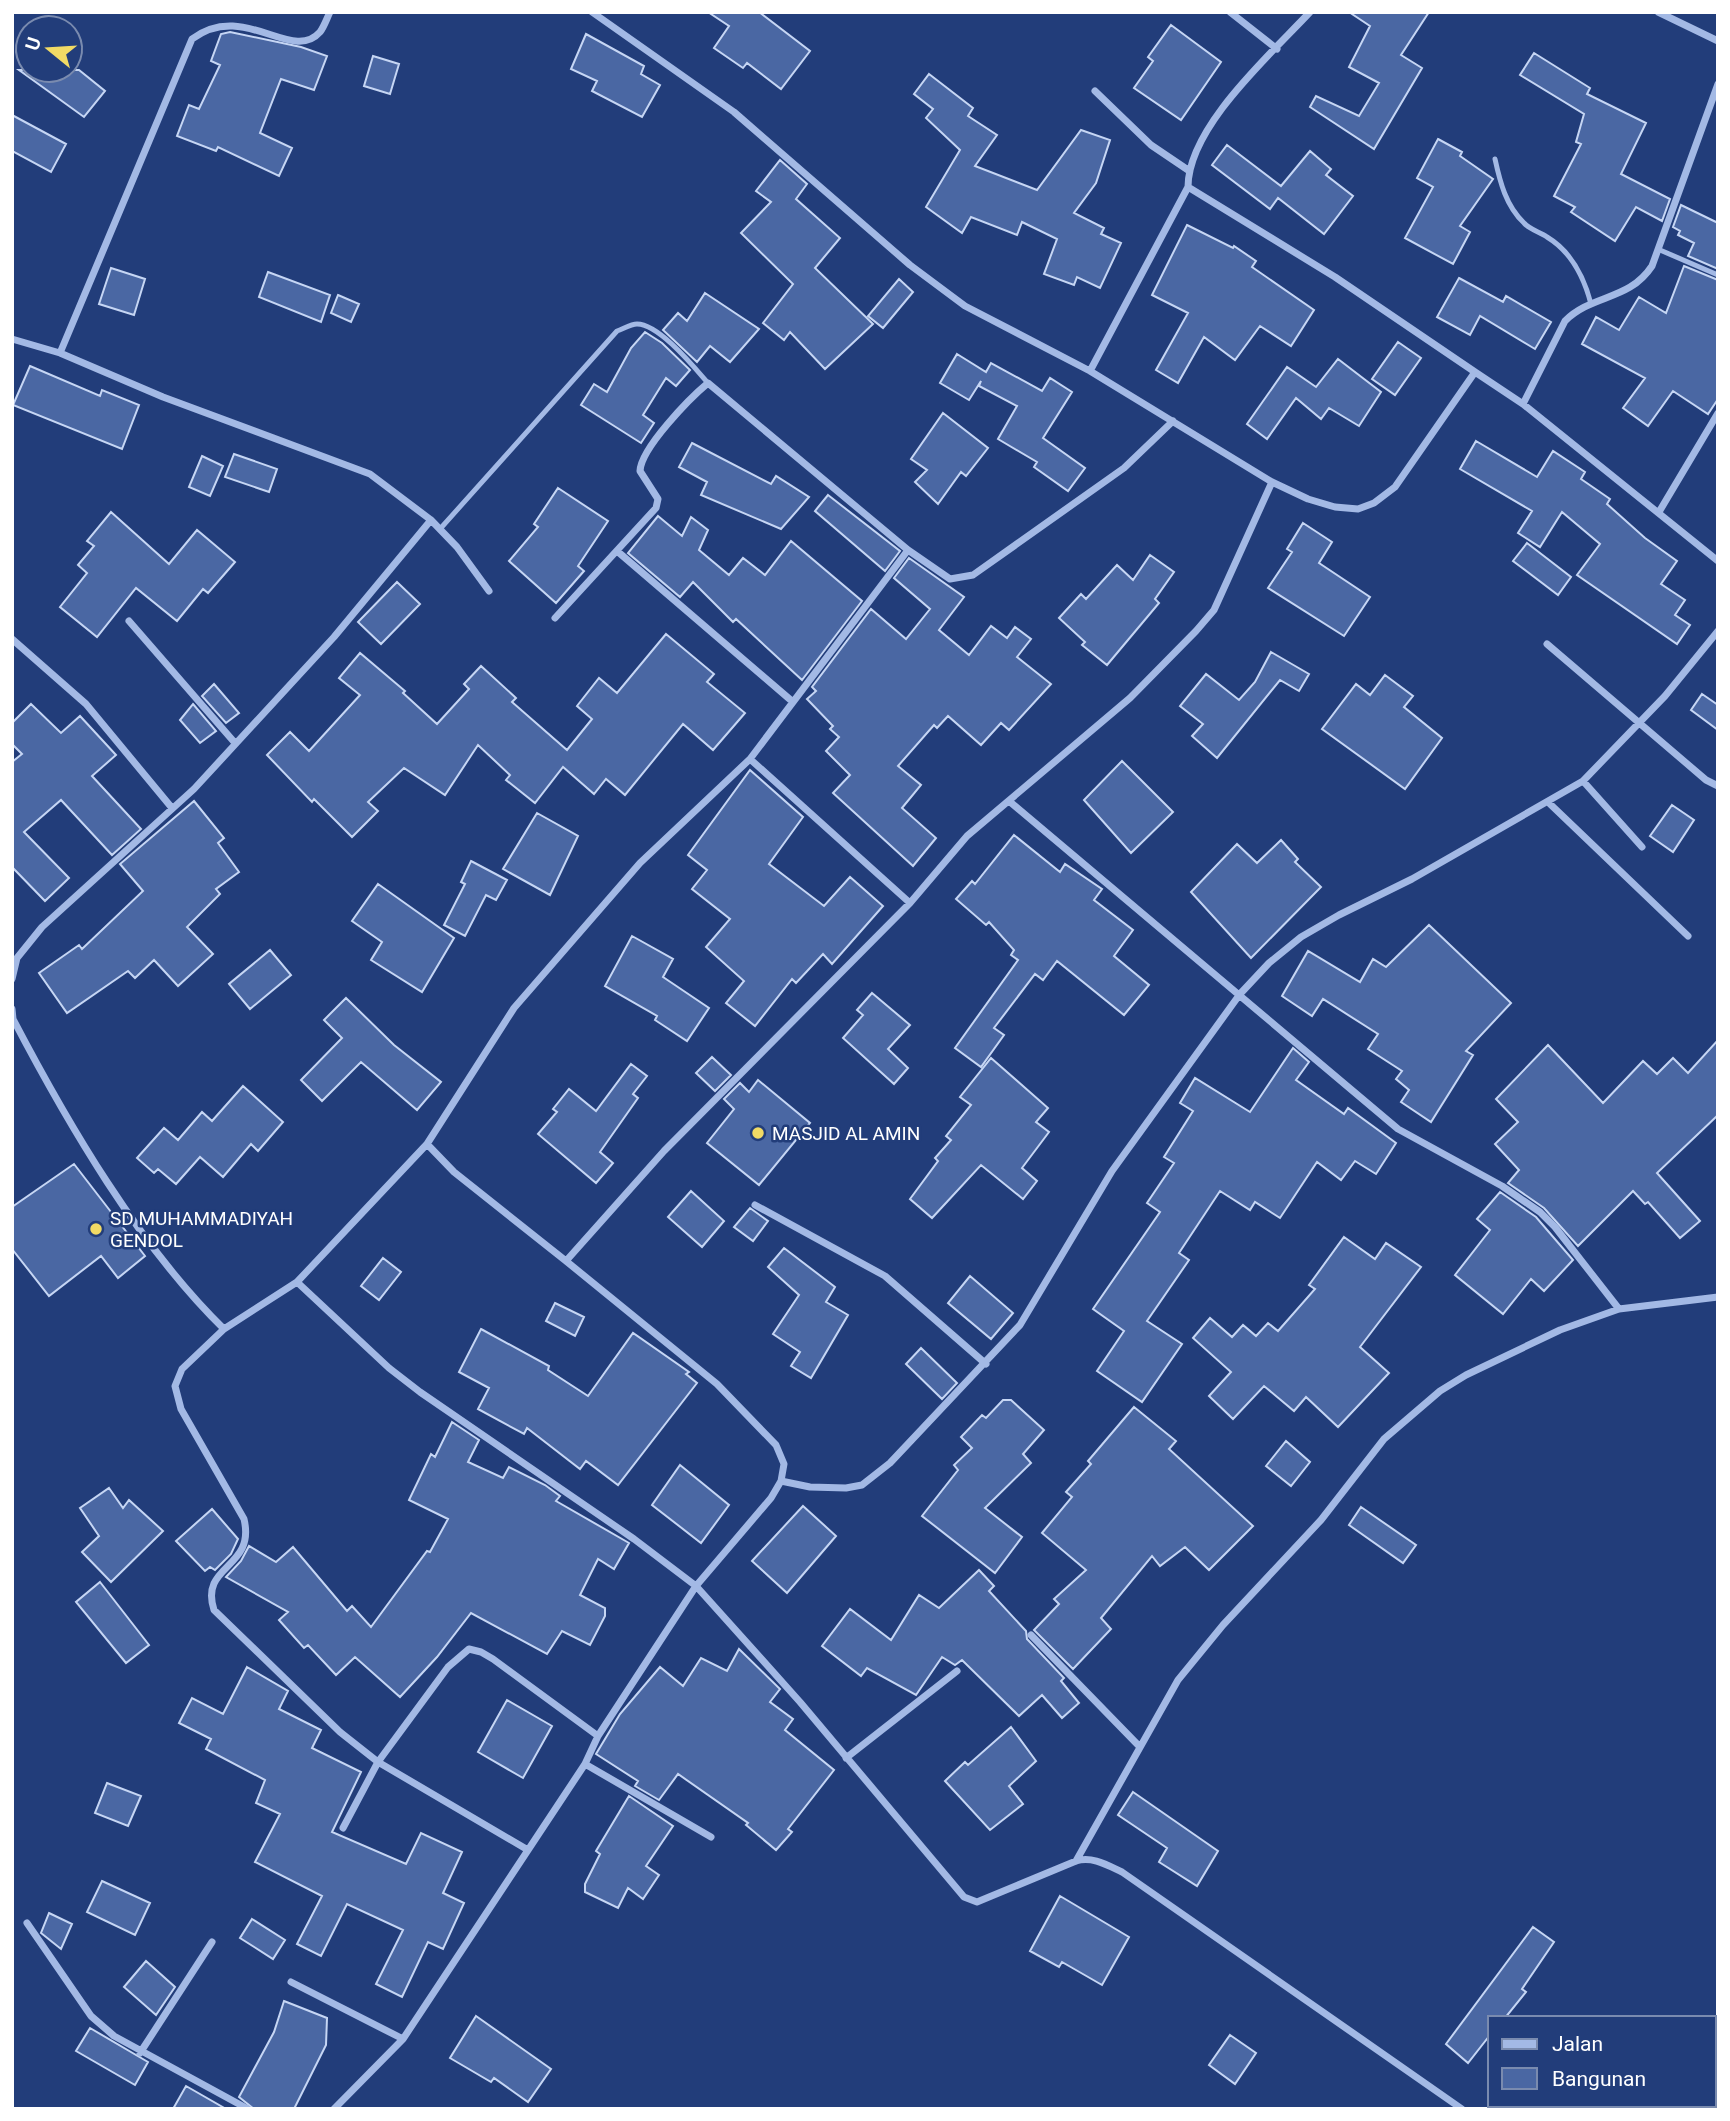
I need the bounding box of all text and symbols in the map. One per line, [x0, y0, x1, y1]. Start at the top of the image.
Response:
north arrow [14, 14, 84, 84]
text: U [20, 34, 46, 53]
place label: MASJID AL AMIN [772, 1122, 920, 1145]
marker: MASJID AL AMIN [750, 1125, 766, 1141]
place label: SD MUHAMMADIYAH GENDOL [110, 1207, 293, 1252]
marker: SD MUHAMMADIYAH GENDOL [88, 1221, 104, 1237]
legend [1488, 2016, 1716, 2107]
text: Jalan [1552, 2032, 1603, 2056]
text: Bangunan [1552, 2067, 1646, 2091]

